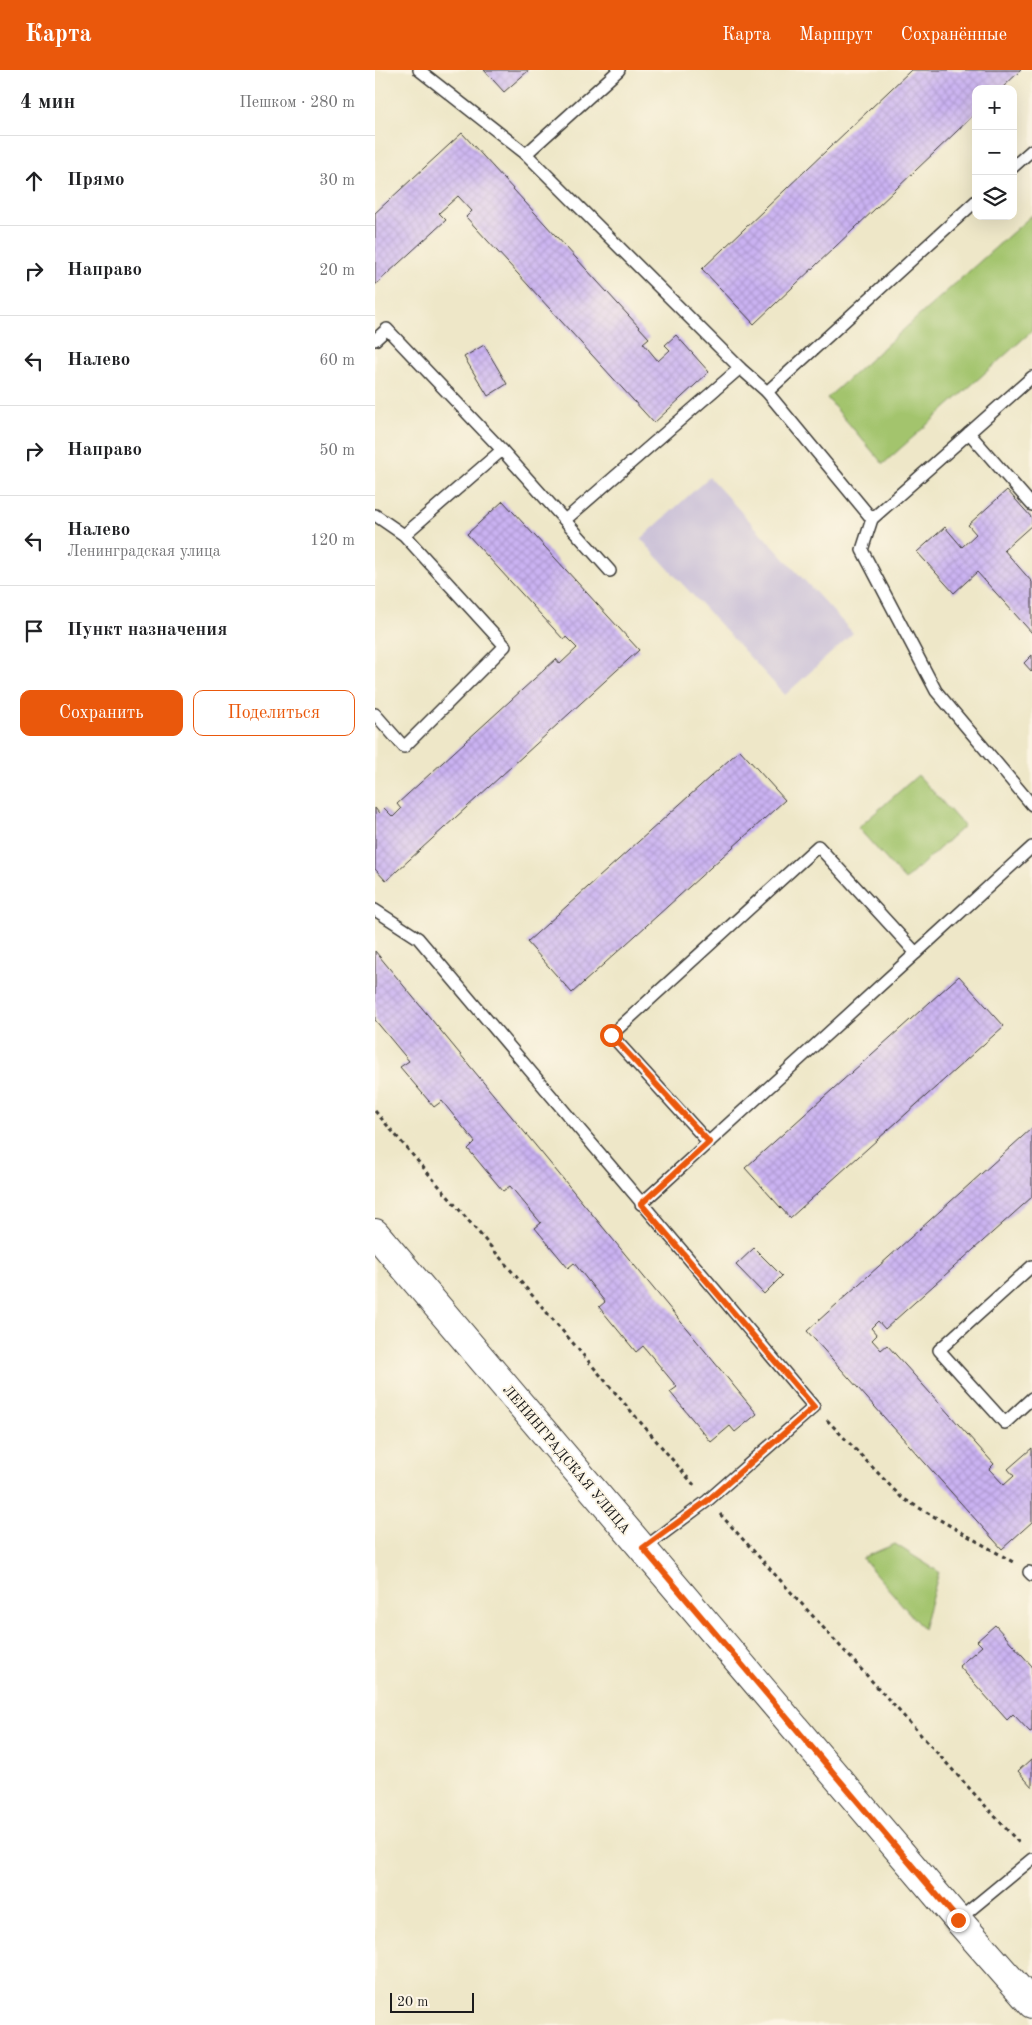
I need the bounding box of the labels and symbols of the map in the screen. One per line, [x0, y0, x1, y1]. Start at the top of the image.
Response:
route start [600, 1024, 623, 1047]
street label: ЛЕНИНГРАДСКАЯ УЛИЦА [500, 1383, 633, 1537]
route end [947, 1909, 970, 1932]
scale bar [390, 1990, 474, 2013]

